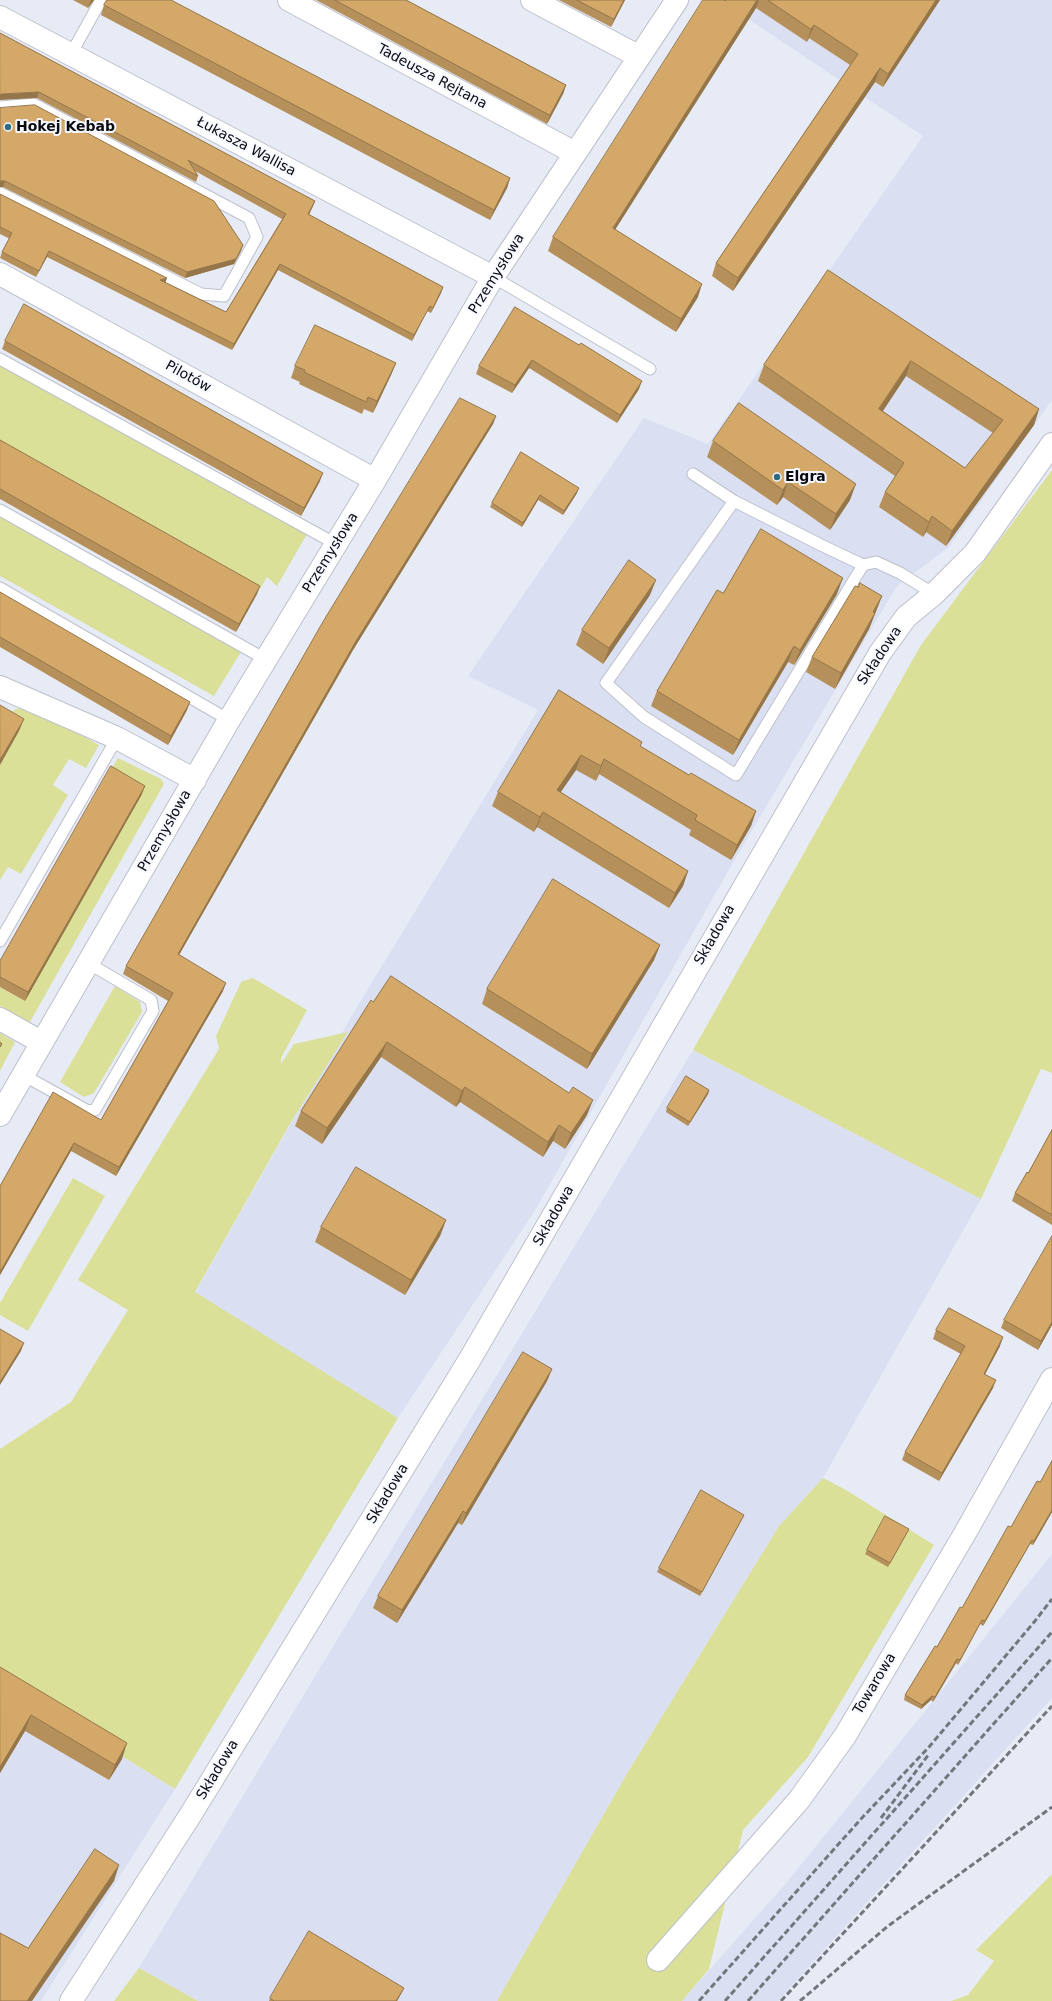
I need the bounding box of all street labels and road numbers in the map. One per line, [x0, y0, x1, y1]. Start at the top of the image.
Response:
street label: Tadeusza Rejtana [374, 41, 490, 113]
street label: Łukasza Wallisa [194, 114, 298, 180]
street label: Przemysłowa [466, 231, 528, 317]
street label: Pilotów [162, 358, 214, 396]
street label: Przemysłowa [300, 510, 362, 596]
street label: Składowa [854, 624, 906, 688]
street label: Przemysłowa [135, 787, 195, 875]
street label: Składowa [691, 902, 739, 968]
street label: Składowa [530, 1183, 578, 1249]
street label: Składowa [364, 1461, 412, 1527]
street label: Towarowa [850, 1650, 900, 1718]
street label: Składowa [194, 1737, 242, 1803]

